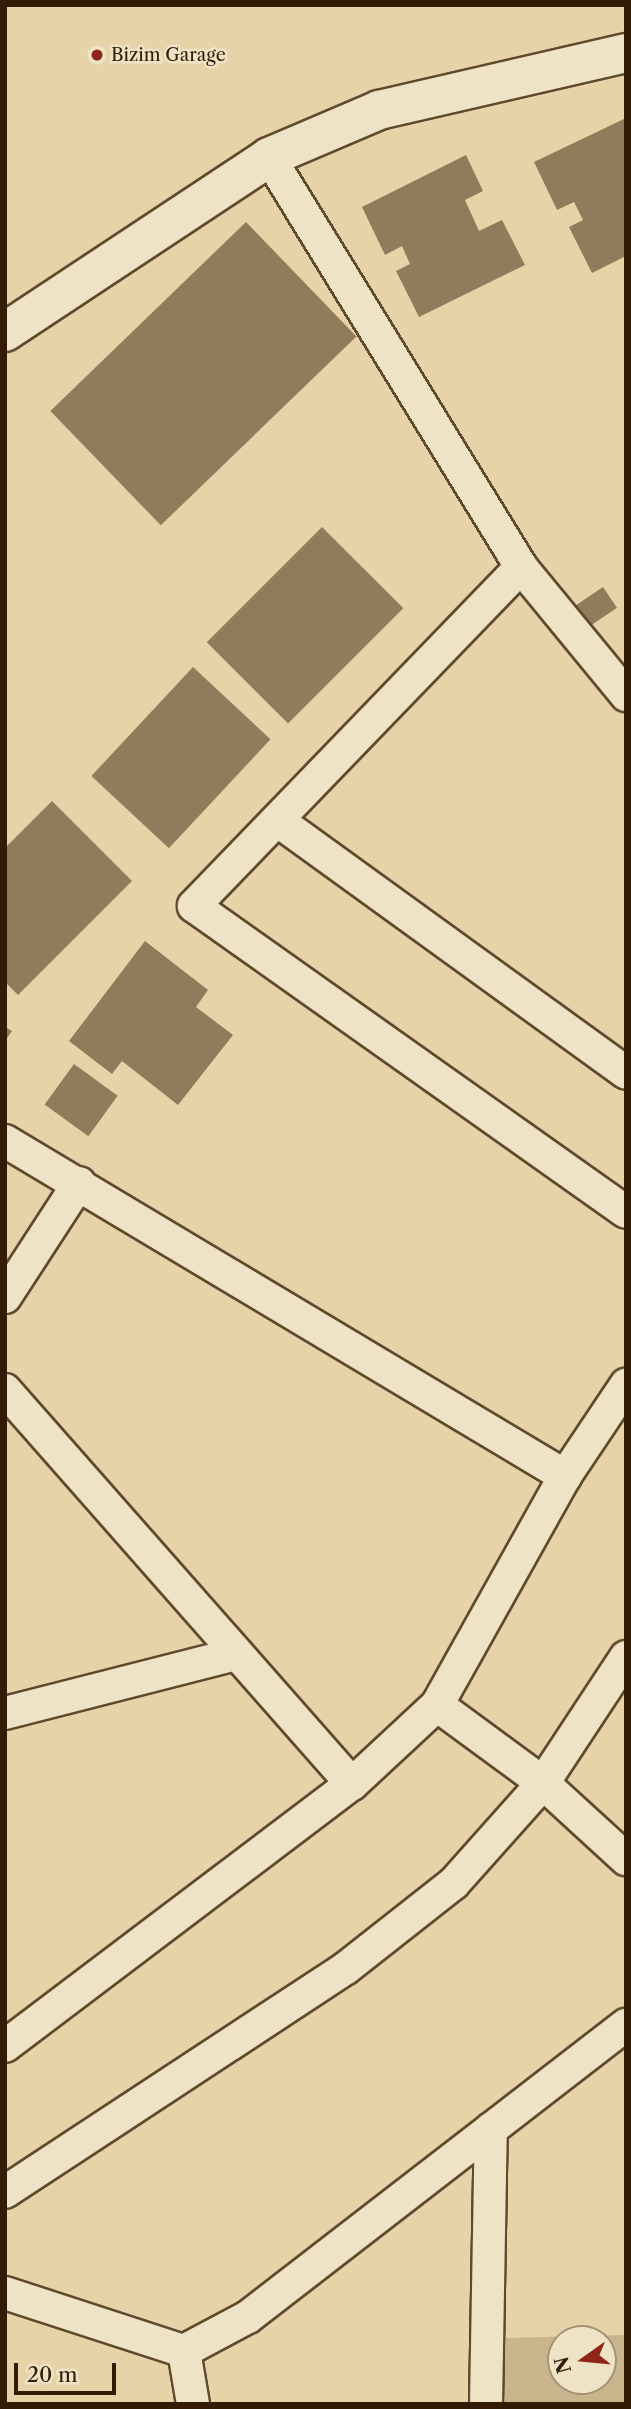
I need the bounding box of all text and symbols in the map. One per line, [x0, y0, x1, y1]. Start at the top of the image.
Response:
place label: Bizim Garage [111, 44, 226, 66]
marker: Bizim Garage [89, 47, 105, 63]
north arrow [547, 2325, 617, 2395]
scale bar [18, 2350, 119, 2394]
text: N [550, 2354, 576, 2376]
text: 20 m [27, 2362, 78, 2387]

